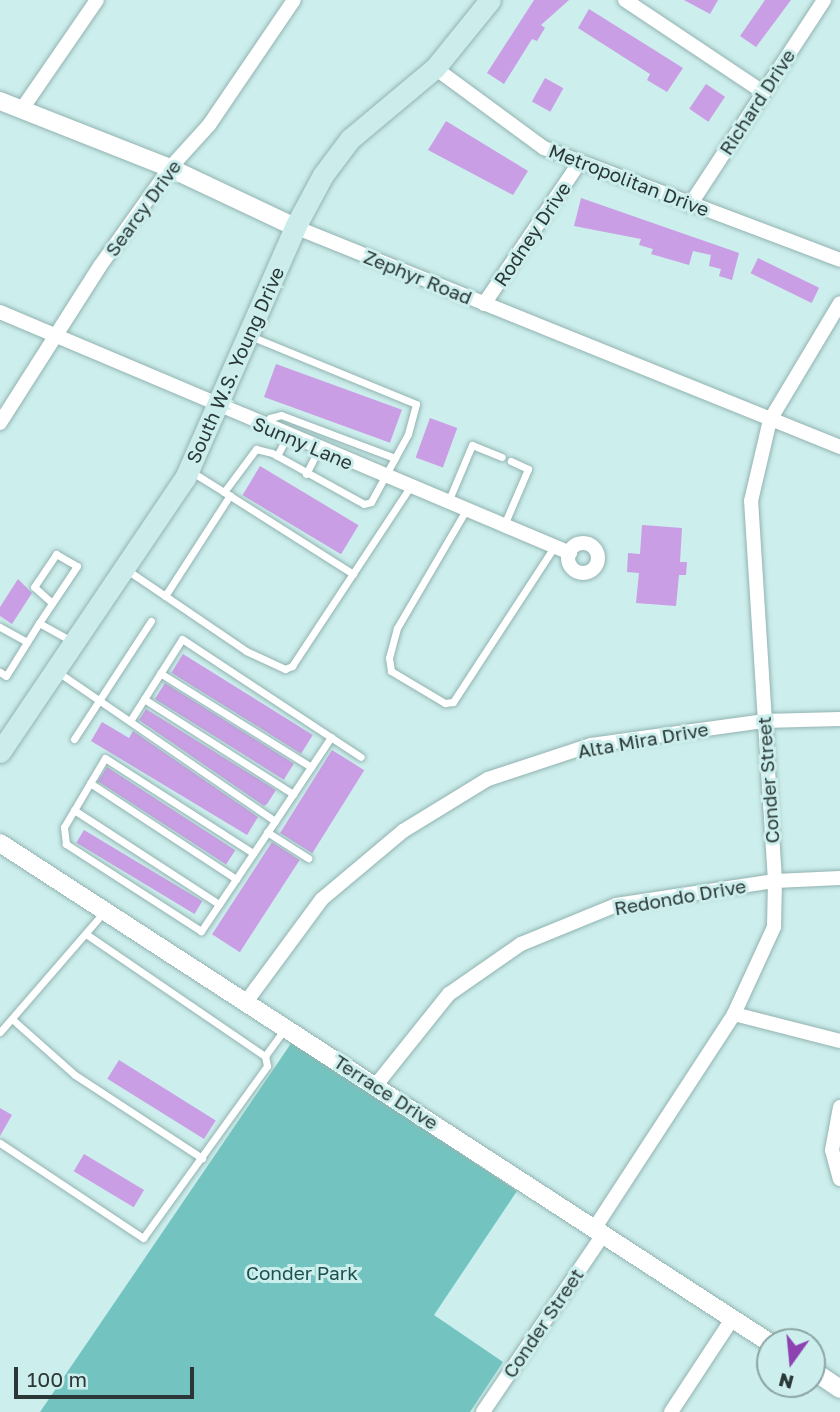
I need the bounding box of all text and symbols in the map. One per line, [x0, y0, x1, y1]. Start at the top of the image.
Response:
street label: Richard Drive [714, 45, 800, 159]
street label: Metropolitan Drive [546, 139, 712, 221]
street label: Searcy Drive [100, 155, 186, 261]
street label: Rodney Drive [489, 178, 575, 290]
street label: Zephyr Road [361, 245, 475, 309]
street label: South W.S. Young Drive [181, 263, 289, 467]
street label: Sunny Lane [250, 412, 356, 474]
street label: Conder Street [752, 716, 784, 844]
street label: Alta Mira Drive [576, 717, 710, 763]
street label: Redondo Drive [612, 874, 748, 920]
street label: Terrace Drive [330, 1050, 442, 1134]
park label: Conder Park [246, 1262, 358, 1284]
street label: Conder Street [498, 1264, 588, 1382]
north arrow [756, 1328, 826, 1398]
scale bar [18, 1352, 198, 1396]
text: 100 m [27, 1366, 87, 1392]
text: N [776, 1369, 796, 1395]

